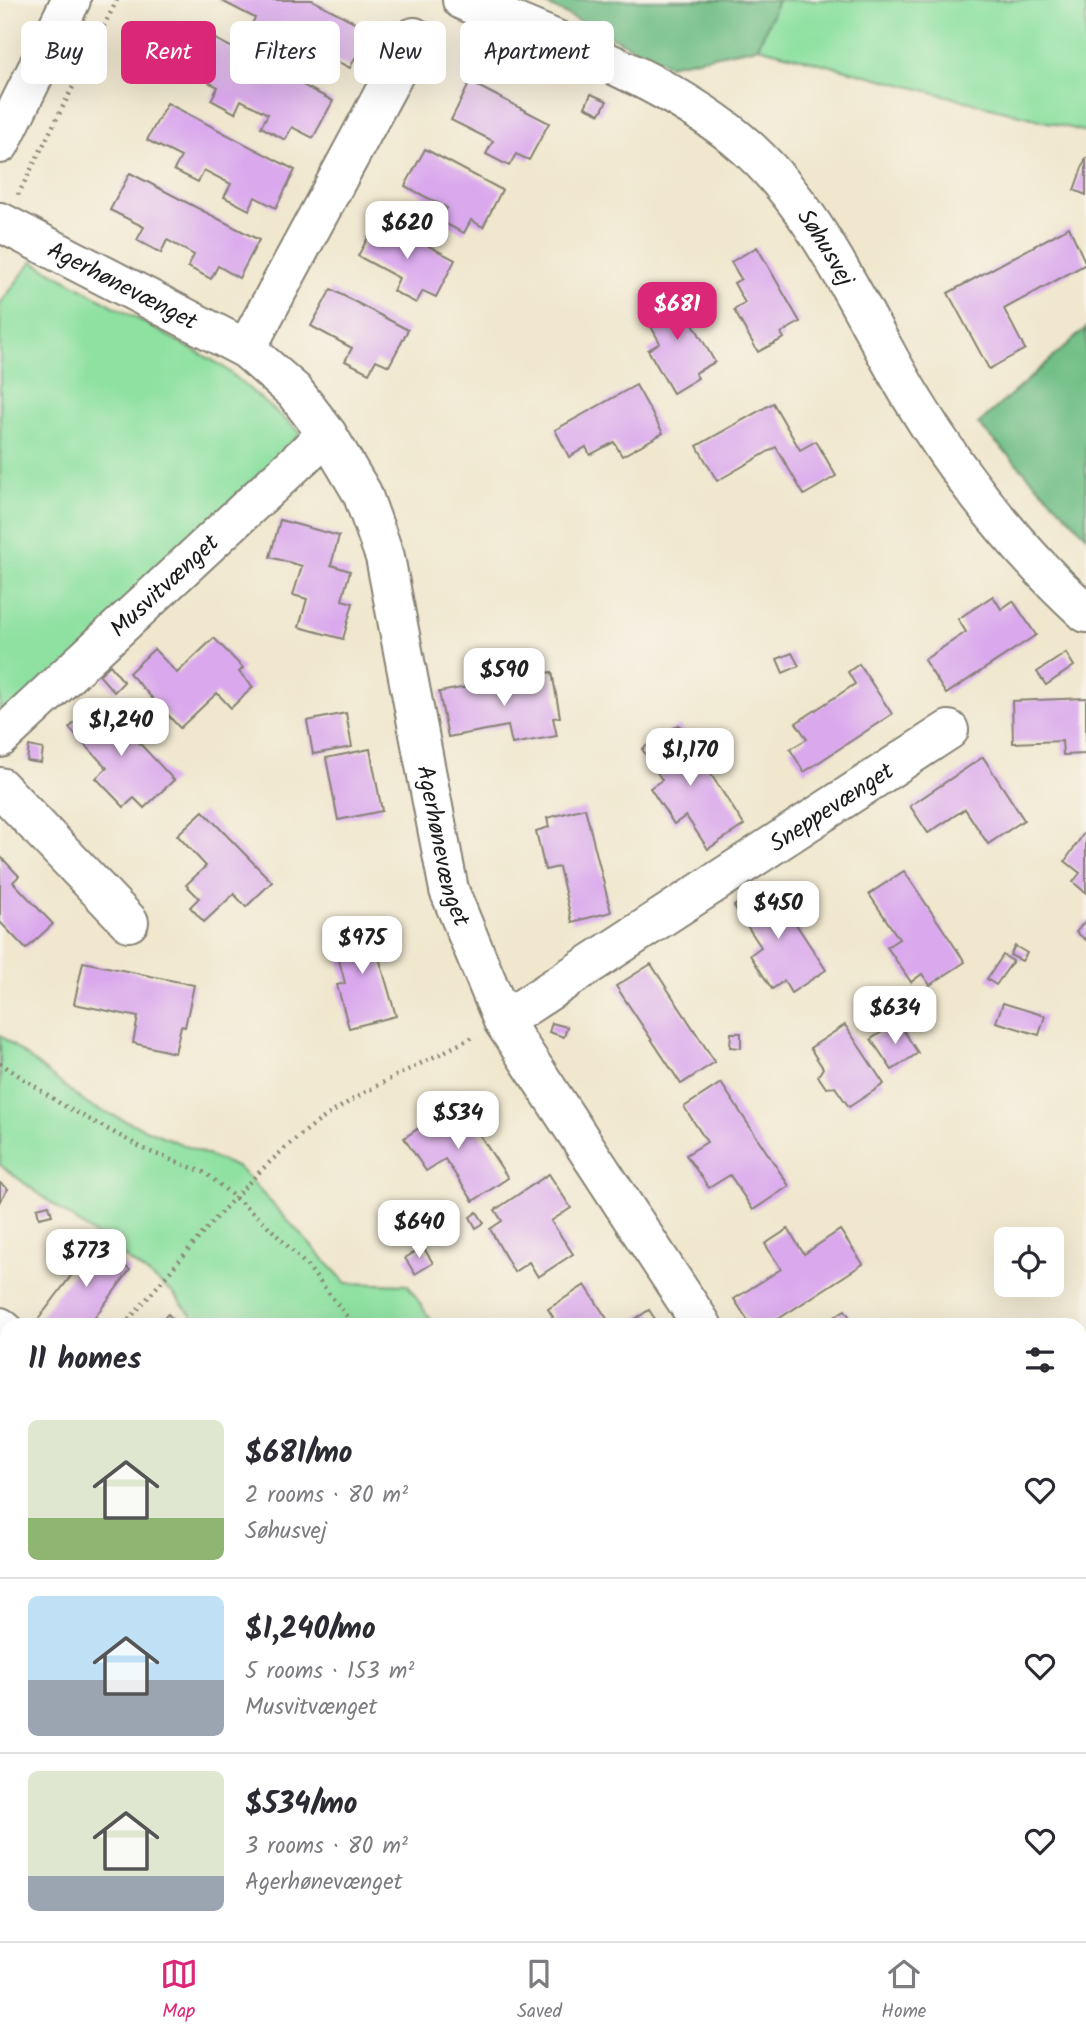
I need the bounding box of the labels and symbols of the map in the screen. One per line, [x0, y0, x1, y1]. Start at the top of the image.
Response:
street label: Søhusvej [786, 201, 864, 295]
pin: $620 [366, 202, 448, 261]
street label: Agerhønevænget [40, 232, 205, 342]
pin: $681 [636, 282, 718, 342]
street label: Musvitvænget [101, 525, 229, 648]
pin: $590 [463, 648, 545, 708]
pin: $1,240 [64, 698, 178, 758]
pin: $1,170 [633, 728, 747, 788]
street label: Sneppevænget [762, 752, 903, 863]
street label: Agerhønevænget [404, 762, 480, 934]
pin: $450 [737, 881, 819, 941]
pin: $975 [321, 916, 403, 976]
pin: $634 [854, 986, 936, 1046]
pin: $534 [417, 1092, 499, 1151]
pin: $640 [378, 1200, 460, 1260]
pin: $773 [45, 1230, 127, 1289]

